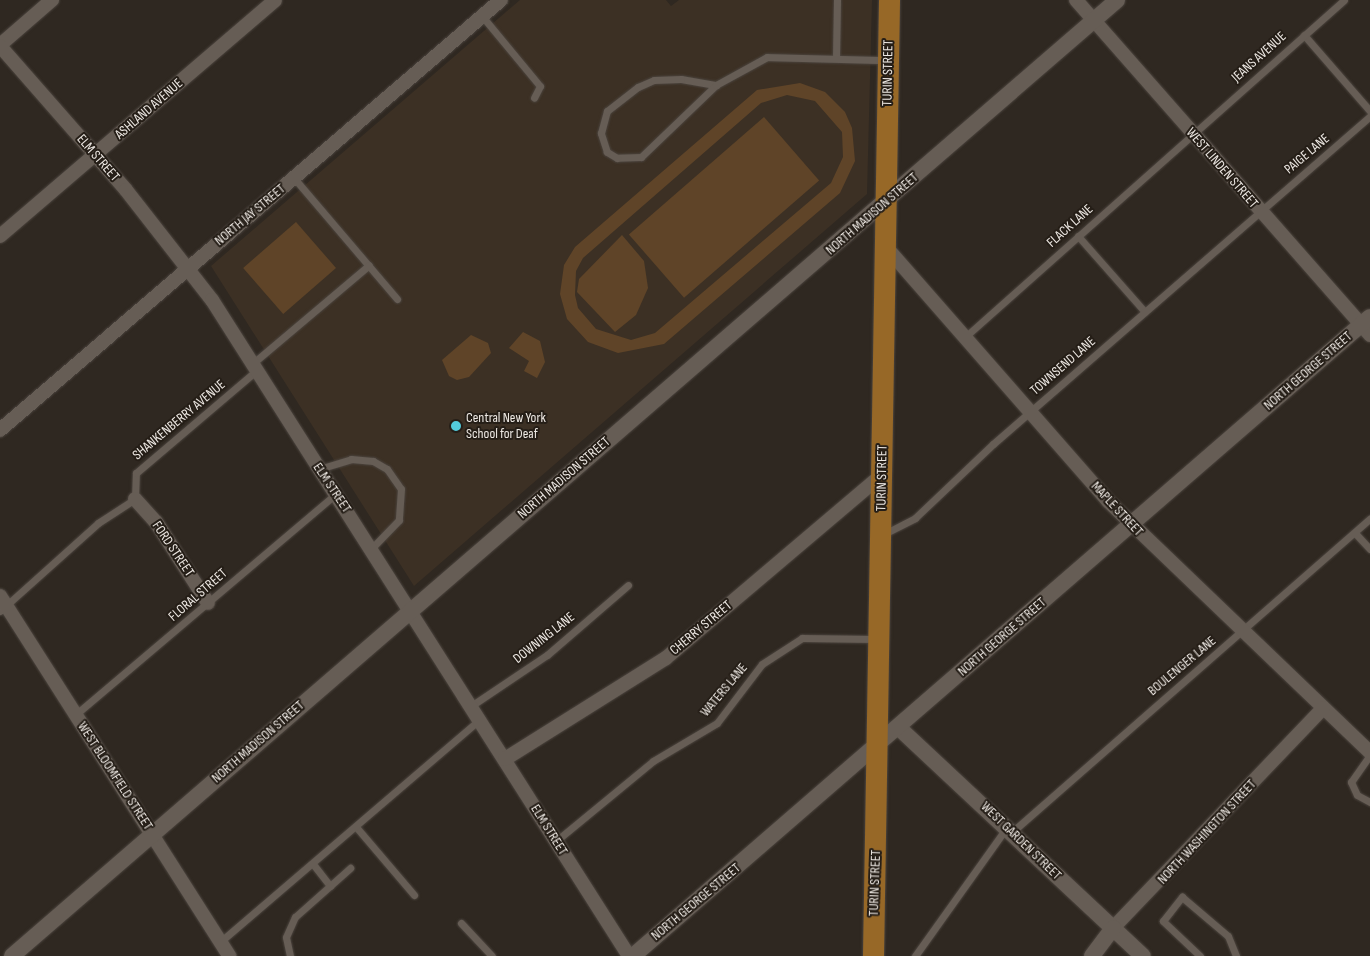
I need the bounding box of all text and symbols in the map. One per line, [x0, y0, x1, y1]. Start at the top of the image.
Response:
street label: JEANS AVENUE [1228, 28, 1290, 86]
street label: TURIN STREET [879, 40, 897, 106]
street label: ASHLAND AVENUE [112, 75, 186, 143]
street label: WEST LINDEN STREET [1182, 124, 1262, 212]
street label: PAIGE LANE [1281, 130, 1333, 178]
street label: ELM STREET [73, 131, 123, 185]
street label: NORTH MADISON STREET [822, 169, 922, 259]
street label: NORTH JAY STREET [211, 181, 289, 249]
street label: FLACK LANE [1043, 201, 1097, 251]
street label: NORTH GEORGE STREET [1260, 328, 1356, 414]
street label: TOWNSEND LANE [1027, 333, 1099, 399]
street label: SHANKENBERRY AVENUE [129, 376, 229, 464]
place label: Central New York School for Deaf [466, 410, 546, 442]
marker: Central New York School for Deaf [450, 420, 462, 432]
street label: NORTH MADISON STREET [514, 433, 614, 523]
street label: TURIN STREET [873, 445, 891, 511]
street label: ELM STREET [309, 460, 355, 516]
street label: MAPLE STREET [1087, 478, 1147, 540]
street label: FORD STREET [148, 518, 198, 580]
street label: FLORAL STREET [165, 565, 231, 625]
street label: NORTH GEORGE STREET [954, 594, 1050, 680]
street label: CHERRY STREET [667, 597, 735, 659]
street label: DOWNING LANE [510, 609, 578, 667]
street label: BOULENGER LANE [1144, 633, 1220, 699]
street label: WATERS LANE [697, 660, 751, 720]
street label: NORTH MADISON STREET [208, 697, 308, 787]
street label: WEST BLOOMFIELD STREET [74, 719, 156, 833]
street label: NORTH WASHINGTON STREET [1154, 776, 1260, 888]
street label: WEST GARDEN STREET [977, 798, 1065, 884]
street label: ELM STREET [527, 801, 571, 859]
street label: TURIN STREET [865, 849, 885, 917]
street label: NORTH GEORGE STREET [648, 860, 744, 944]

